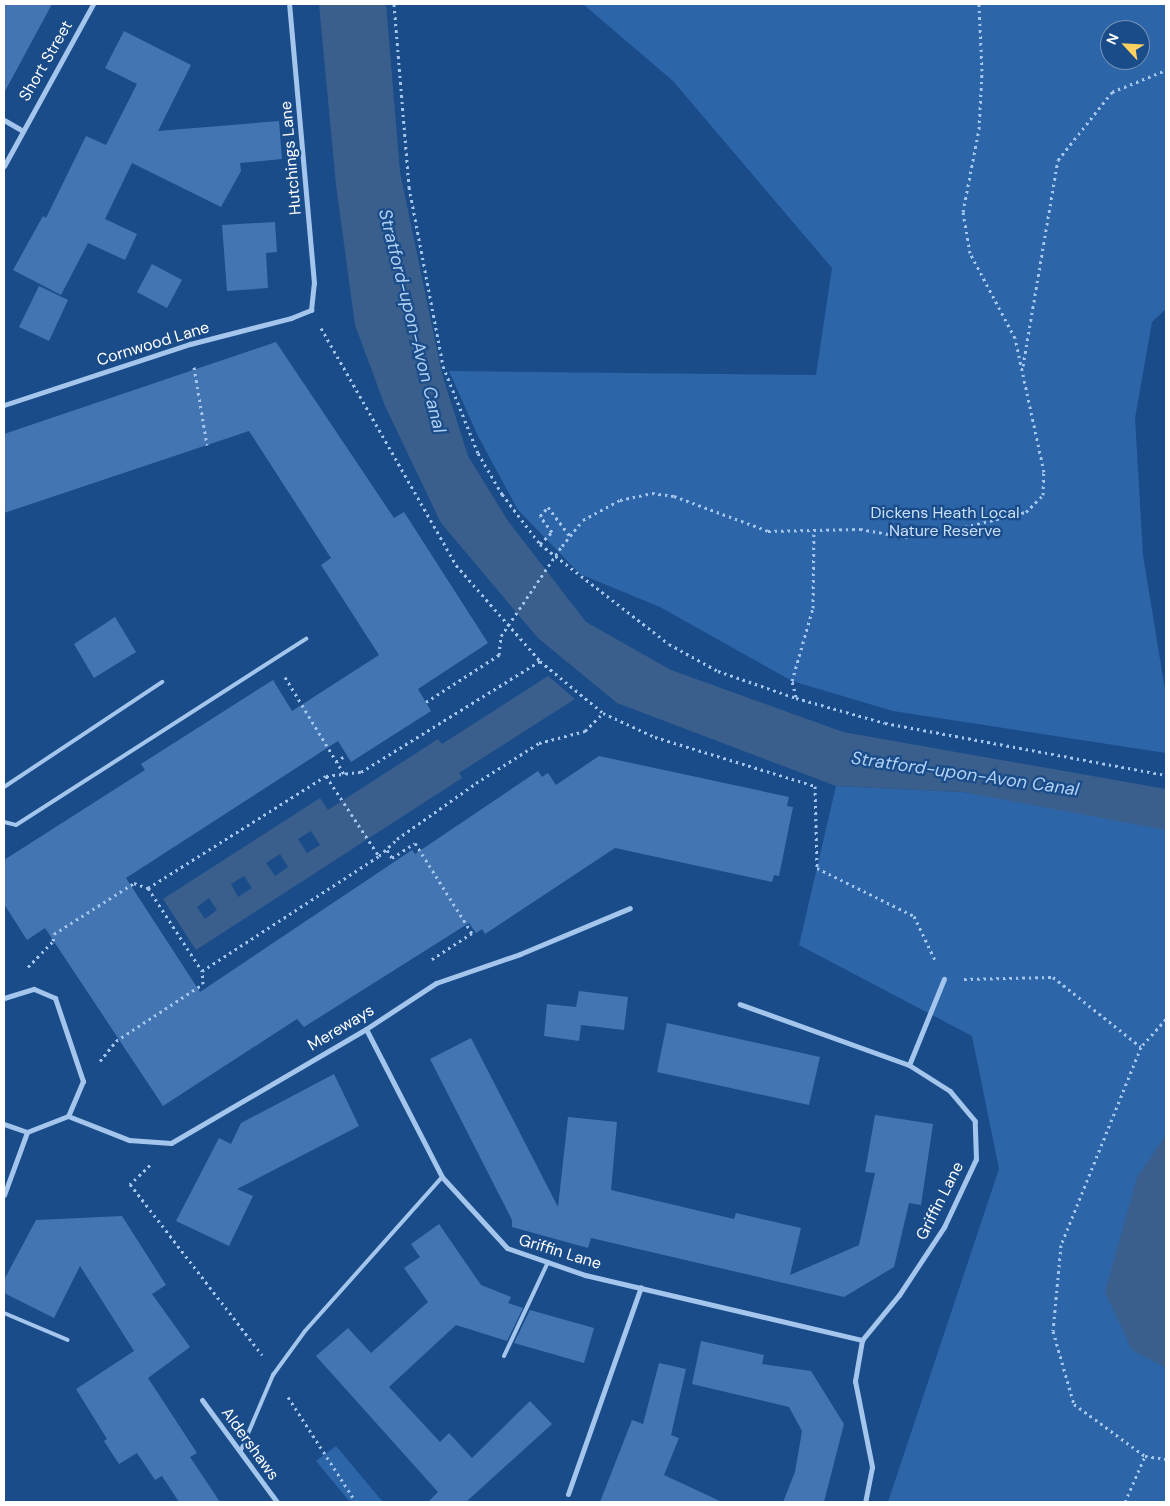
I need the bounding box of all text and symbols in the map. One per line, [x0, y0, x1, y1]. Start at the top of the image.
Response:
street label: Short Street [15, 17, 77, 105]
north arrow [1100, 20, 1150, 70]
text: N [1102, 31, 1123, 48]
street label: Hutchings Lane [276, 100, 306, 216]
water label: Stratford-upon-Avon Canal [374, 207, 450, 435]
street label: Cornwood Lane [94, 318, 212, 370]
park label: Dickens Heath Local Nature Reserve [870, 503, 1020, 541]
water label: Stratford-upon-Avon Canal [850, 747, 1080, 801]
street label: Mereways [304, 1001, 378, 1055]
street label: Griffin Lane [912, 1159, 968, 1243]
street label: Griffin Lane [516, 1230, 604, 1274]
street label: Aldershaws [217, 1404, 283, 1484]

